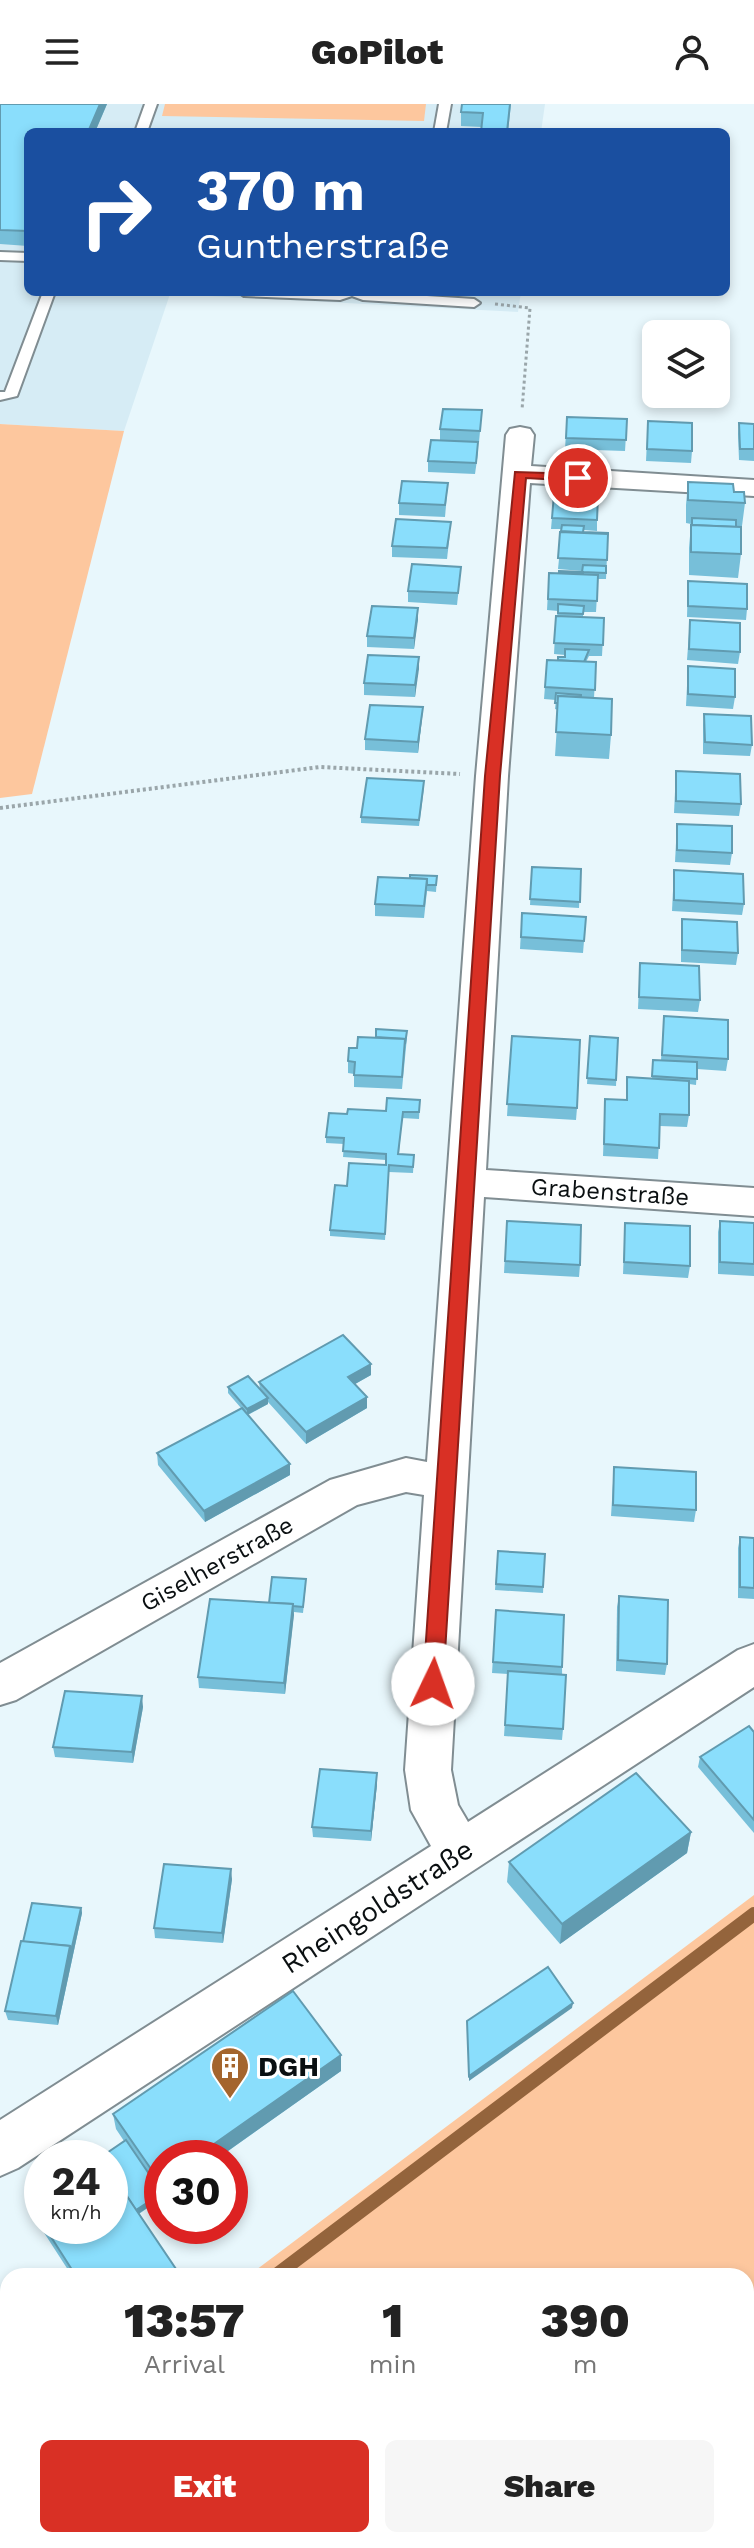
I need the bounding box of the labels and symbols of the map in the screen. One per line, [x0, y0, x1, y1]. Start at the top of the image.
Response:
pin [544, 444, 612, 512]
street label: Grabenstraße [530, 1173, 690, 1211]
street label: Giselherstraße [136, 1511, 298, 1617]
position arrow [391, 1642, 475, 1726]
street label: Rheingoldstraße [275, 1832, 479, 1981]
building icon: DGH [209, 2045, 251, 2100]
place label: DGH [258, 2050, 319, 2083]
speed limit sign: 30 [144, 2140, 248, 2244]

